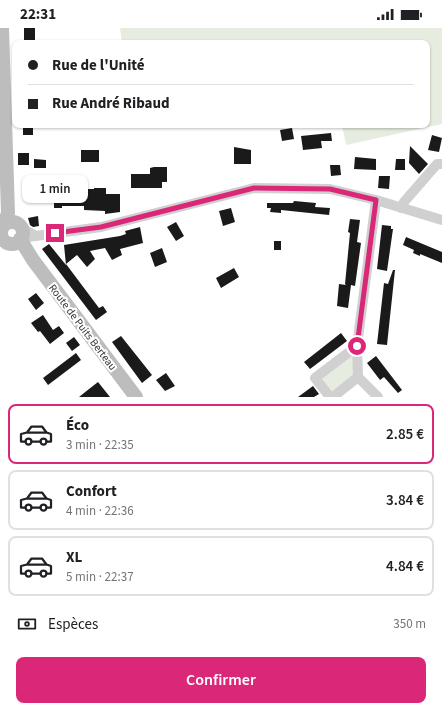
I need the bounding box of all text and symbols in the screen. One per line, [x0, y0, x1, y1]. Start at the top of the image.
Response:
text: 22:31 [20, 4, 56, 25]
text: Rue de l'Unité [52, 55, 145, 76]
text: Rue André Ribaud [52, 93, 170, 114]
callout: 1 min [22, 175, 88, 203]
text: 1 min [40, 180, 70, 198]
route end [46, 224, 64, 242]
street label: Route de Puits Berteau [45, 281, 120, 374]
route start [348, 337, 366, 355]
text: Éco [66, 415, 89, 436]
icon: car [18, 416, 54, 452]
text: 2.85 € [386, 424, 424, 445]
text: 3 min · 22:35 [66, 436, 134, 454]
text: Confort [66, 481, 117, 502]
icon: car [18, 482, 54, 518]
text: 3.84 € [386, 490, 424, 511]
text: 4 min · 22:36 [66, 502, 134, 520]
text: XL [66, 547, 82, 568]
icon: car [18, 548, 54, 584]
text: 4.84 € [386, 556, 424, 577]
text: 5 min · 22:37 [66, 568, 134, 586]
icon: cash [16, 613, 38, 635]
text: Espèces [48, 614, 98, 635]
text: 350 m [393, 615, 426, 633]
button: Confirmer [16, 657, 426, 703]

